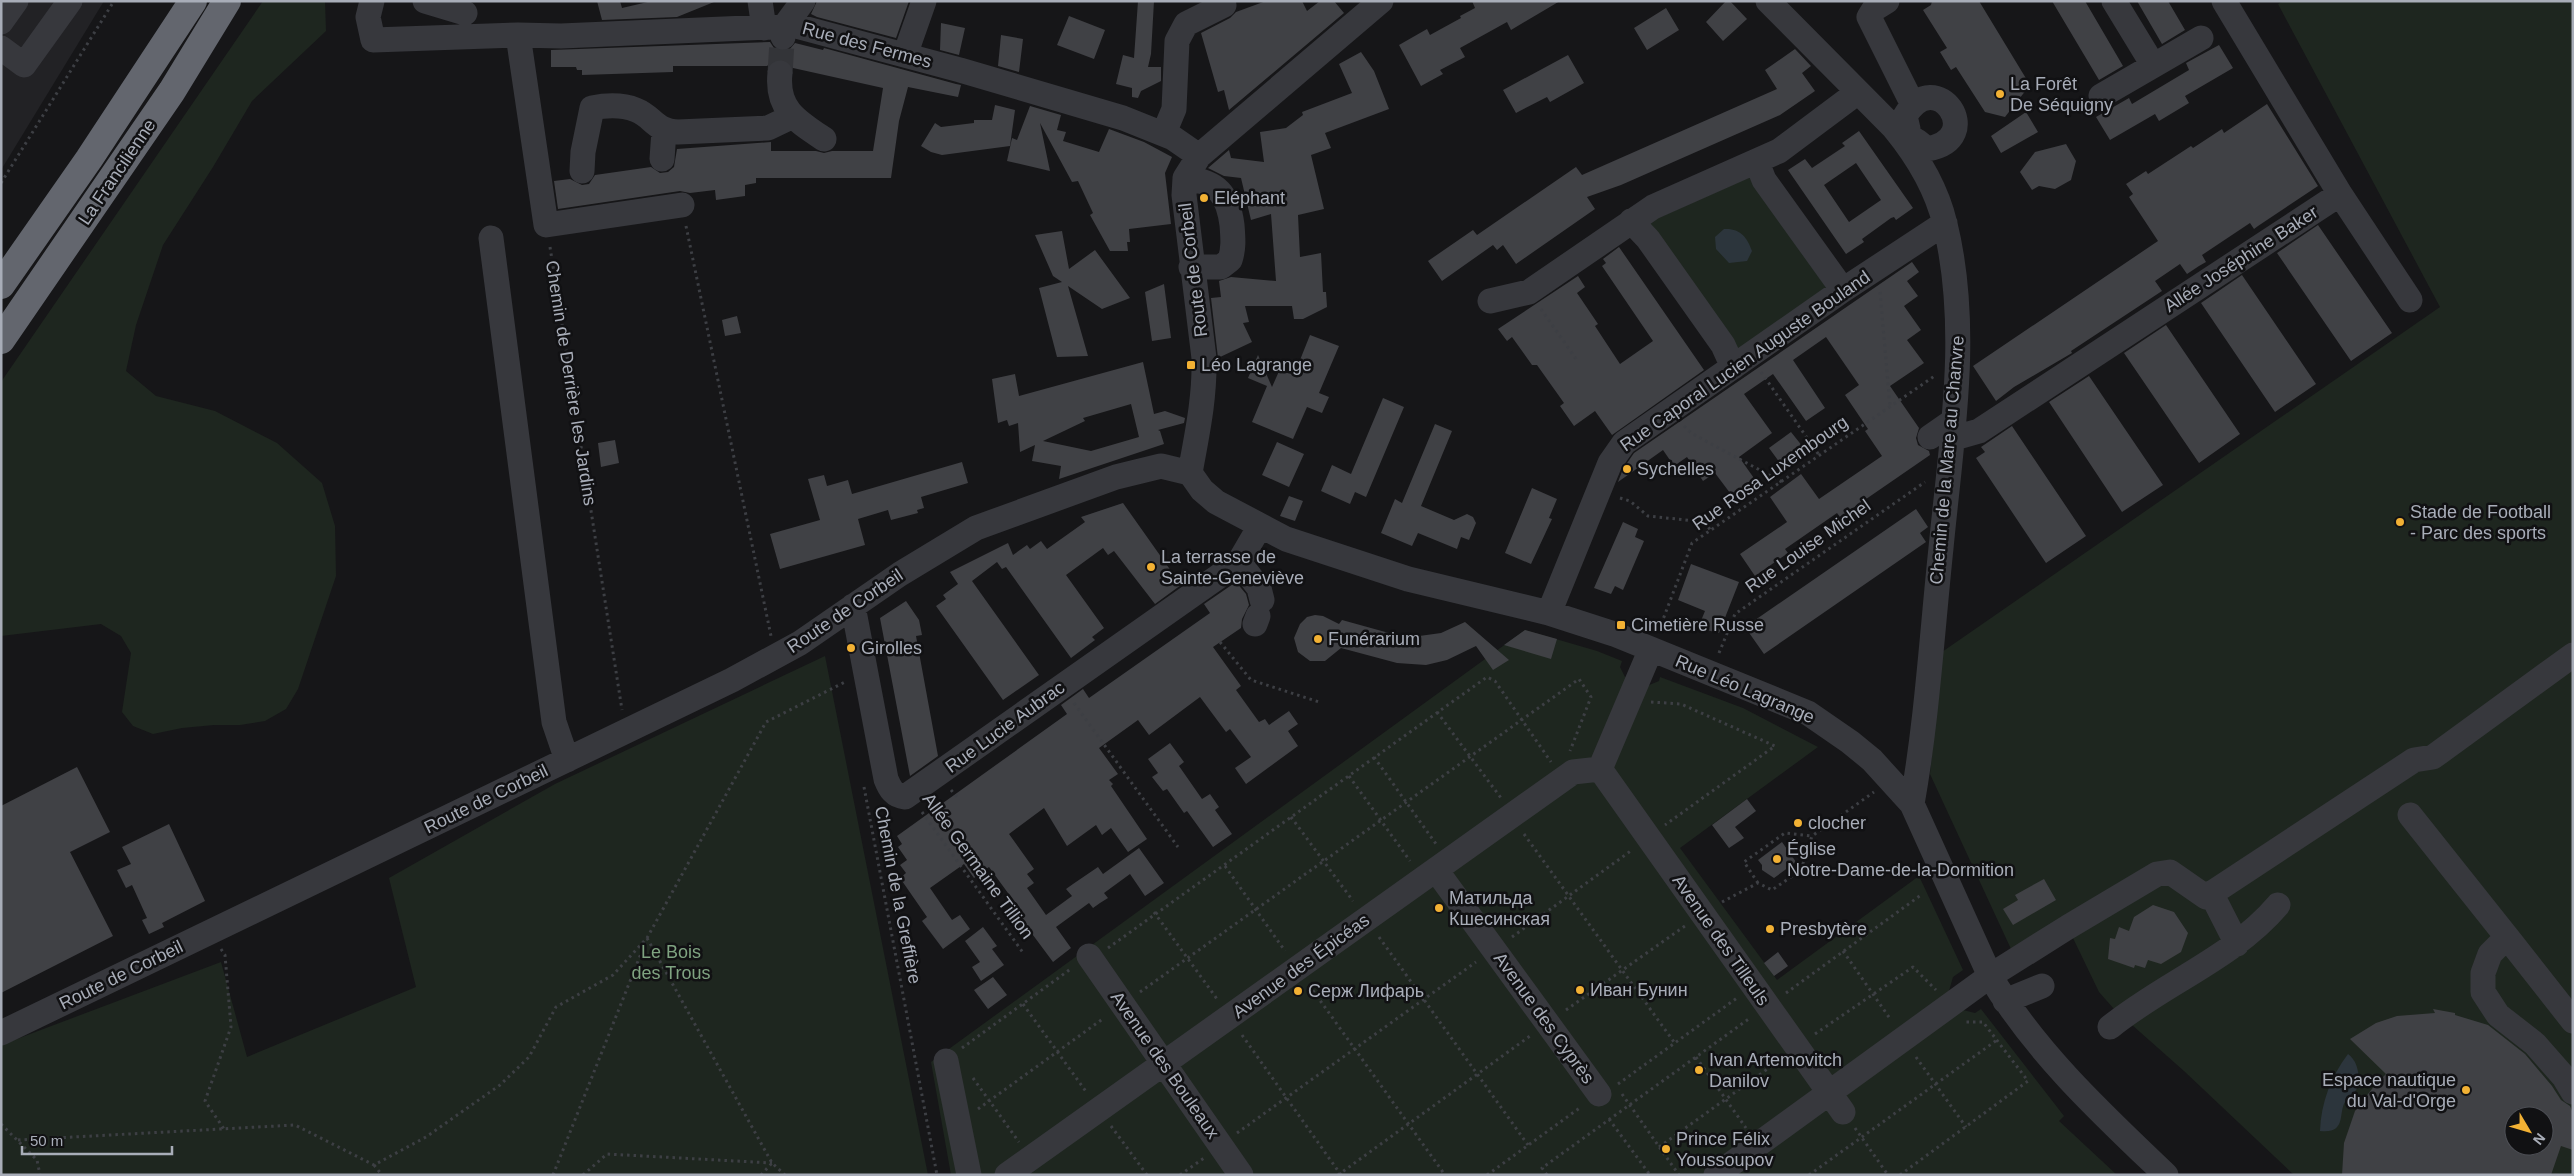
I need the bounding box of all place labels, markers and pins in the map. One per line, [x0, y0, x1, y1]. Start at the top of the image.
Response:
place label: La Forêt De Séquigny [2010, 74, 2113, 115]
marker: La Forêt De Séquigny [1994, 88, 2006, 100]
place label: Eléphant [1214, 188, 1285, 208]
marker: Eléphant [1198, 192, 1210, 204]
place label: Léo Lagrange [1201, 355, 1312, 375]
marker: Léo Lagrange [1185, 359, 1197, 371]
place label: Sychelles [1637, 459, 1714, 479]
marker: Sychelles [1621, 463, 1633, 475]
place label: Stade de Football - Parc des sports [2410, 502, 2551, 543]
marker: Stade de Football - Parc des sports [2394, 516, 2406, 528]
place label: La terrasse de Sainte-Geneviève [1161, 547, 1304, 588]
marker: La terrasse de Sainte-Geneviève [1145, 561, 1157, 573]
place label: Cimetière Russe [1631, 615, 1764, 635]
marker: Cimetière Russe [1615, 619, 1627, 631]
place label: Funérarium [1328, 629, 1420, 649]
marker: Funérarium [1312, 633, 1324, 645]
place label: Girolles [861, 638, 922, 658]
marker: Girolles [845, 642, 857, 654]
place label: clocher [1808, 813, 1866, 833]
marker: clocher [1792, 817, 1804, 829]
place label: Église Notre-Dame-de-la-Dormition [1787, 839, 2014, 880]
marker: Église Notre-Dame-de-la-Dormition [1771, 853, 1783, 865]
place label: Матильда Кшесинская [1449, 888, 1550, 929]
marker: Матильда Кшесинская [1433, 902, 1445, 914]
place label: Presbytère [1780, 919, 1867, 939]
marker: Presbytère [1764, 923, 1776, 935]
place label: Иван Бунин [1590, 980, 1688, 1000]
place label: Серж Лифарь [1308, 981, 1424, 1001]
marker: Иван Бунин [1574, 984, 1586, 996]
marker: Серж Лифарь [1292, 985, 1304, 997]
place label: Ivan Artemovitch Danilov [1709, 1050, 1842, 1091]
marker: Ivan Artemovitch Danilov [1693, 1064, 1705, 1076]
place label: Espace nautique du Val-d'Orge [2322, 1070, 2456, 1111]
marker: Espace nautique du Val-d'Orge [2460, 1084, 2472, 1096]
place label: Prince Félix Youssoupov [1676, 1129, 1773, 1170]
marker: Prince Félix Youssoupov [1660, 1143, 1672, 1155]

